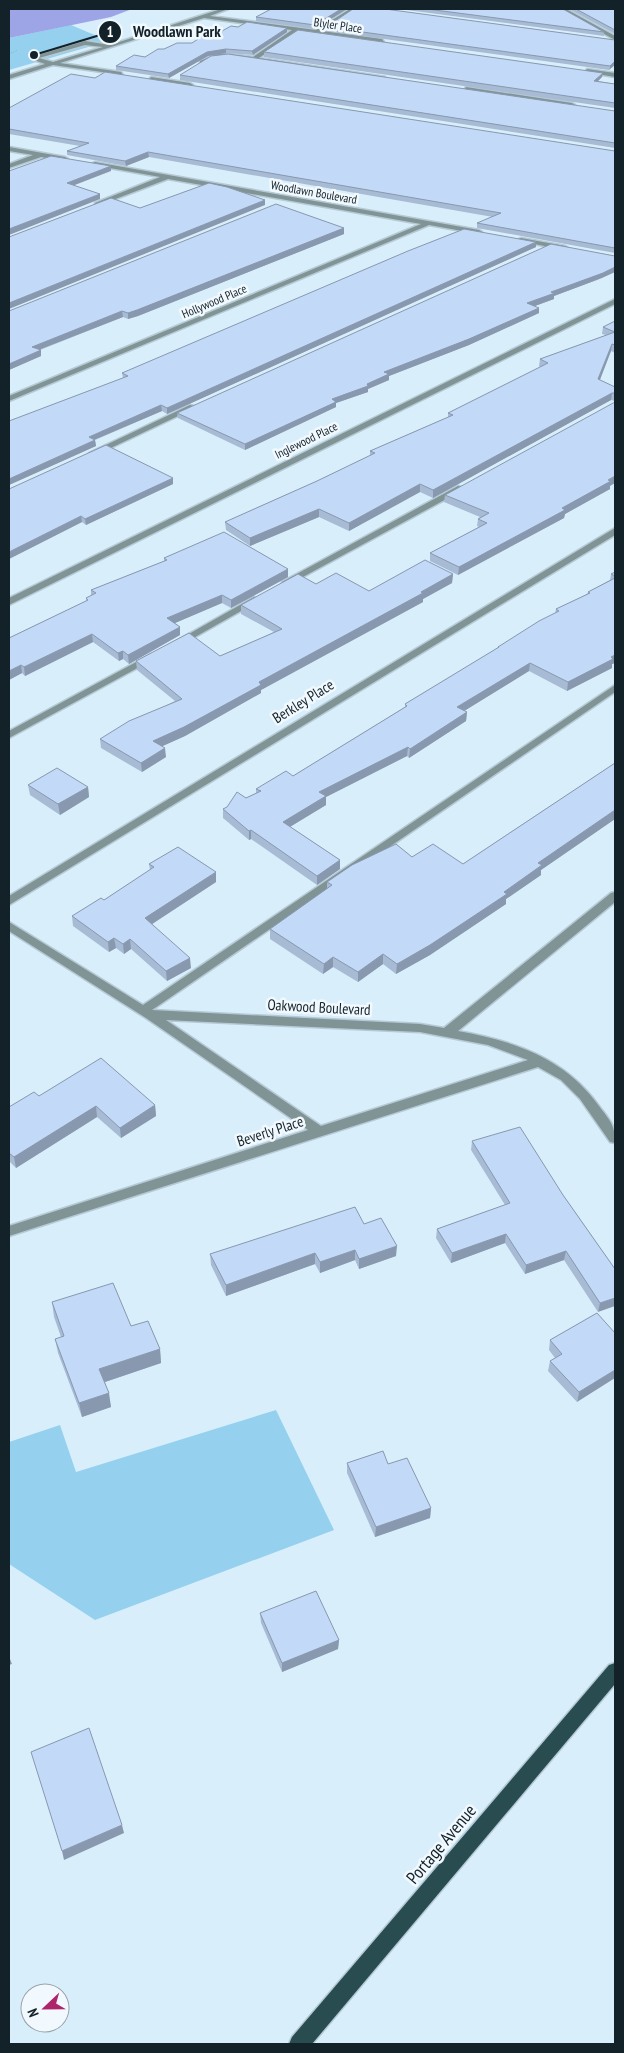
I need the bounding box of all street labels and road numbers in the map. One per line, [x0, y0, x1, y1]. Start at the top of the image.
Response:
street label: Blyler Place [313, 14, 363, 36]
street label: Woodlawn Boulevard [270, 177, 358, 207]
street label: Hollywood Place [179, 281, 249, 321]
street label: Inglewood Place [272, 418, 340, 462]
street label: Berkley Place [269, 675, 337, 727]
street label: Oakwood Boulevard [267, 995, 371, 1019]
street label: Beverly Place [234, 1111, 306, 1151]
street label: Portage Avenue [401, 1799, 481, 1889]

